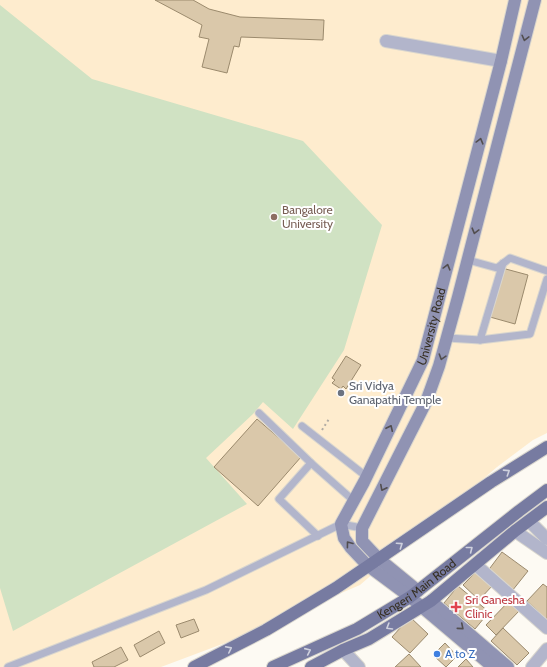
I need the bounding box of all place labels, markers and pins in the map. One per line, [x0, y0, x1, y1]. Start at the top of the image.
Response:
place label: Bangalore University [282, 202, 333, 231]
marker: Bangalore University [269, 212, 279, 222]
place label: Sri Vidya Ganapathi Temple [349, 378, 441, 407]
marker: Sri Vidya Ganapathi Temple [336, 388, 346, 398]
place label: Sri Ganesha Clinic [465, 592, 525, 621]
marker: Sri Ganesha Clinic [450, 601, 462, 613]
place label: A to Z [445, 646, 475, 661]
marker: A to Z [432, 649, 442, 659]

